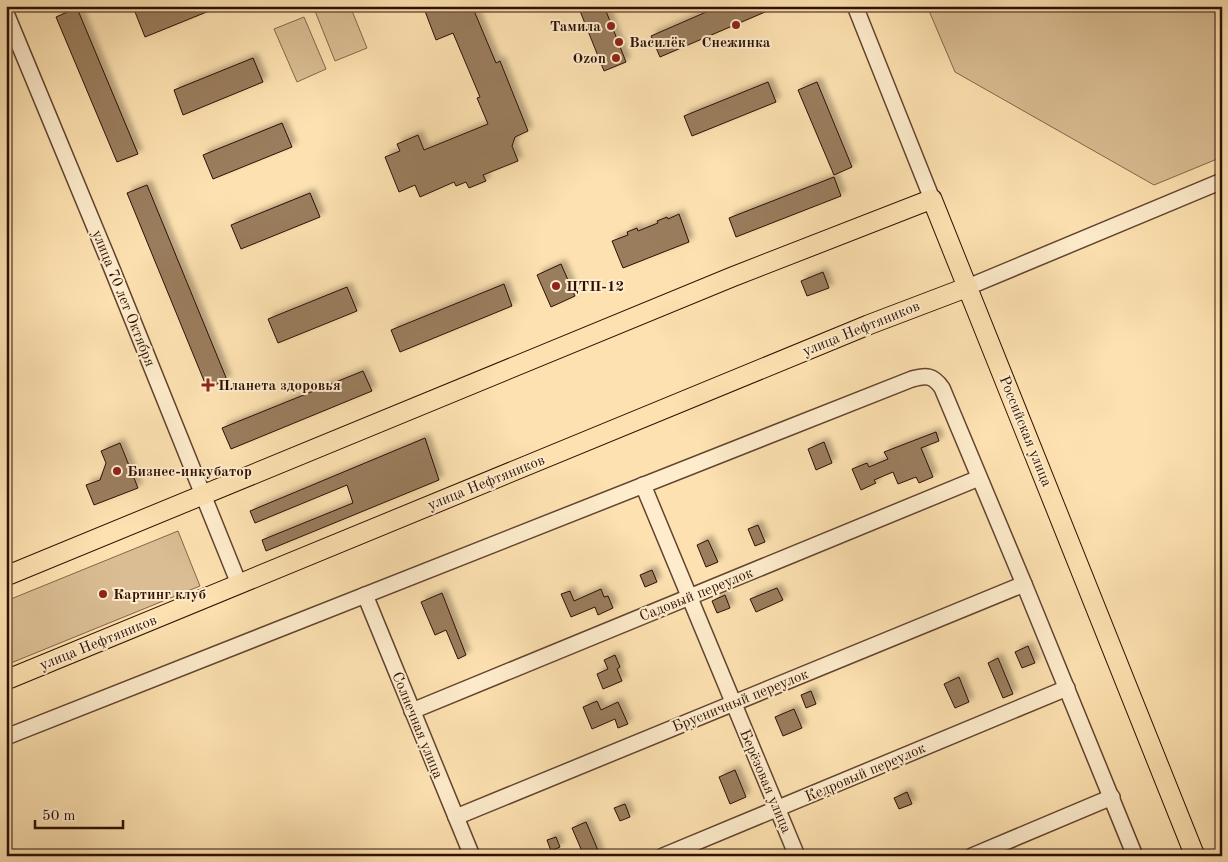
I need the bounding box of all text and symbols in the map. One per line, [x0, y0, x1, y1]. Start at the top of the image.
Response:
marker: Снежинка [730, 19, 742, 31]
place label: Тамила [550, 20, 601, 35]
marker: Тамила [605, 20, 617, 32]
marker: Василёк [613, 36, 625, 48]
place label: Василёк [629, 36, 686, 51]
place label: Снежинка [702, 36, 771, 51]
place label: Ozon [573, 52, 606, 67]
marker: Ozon [610, 52, 622, 64]
street label: улица 70 лет Октября [88, 228, 157, 369]
marker: ЦТП-12 [550, 280, 562, 292]
place label: ЦТП-12 [566, 280, 624, 295]
street label: улица Нефтяников [801, 299, 922, 360]
street label: Российская улица [996, 374, 1054, 490]
marker: Планета здоровья [202, 379, 214, 391]
place label: Планета здоровья [218, 379, 341, 394]
street label: улица Нефтяников [426, 453, 547, 514]
marker: Бизнес-инкубатор [111, 465, 123, 477]
place label: Бизнес-инкубатор [127, 465, 252, 480]
street label: Садовый переулок [638, 566, 756, 625]
marker: Картинг клуб [97, 588, 109, 600]
place label: Картинг клуб [113, 588, 206, 603]
street label: улица Нефтяников [38, 613, 159, 674]
street label: Брусничный переулок [670, 667, 811, 736]
street label: Солнечная улица [388, 670, 445, 782]
street label: Берёзовая улица [736, 728, 793, 836]
street label: Кедровый переулок [803, 741, 928, 806]
scale bar [35, 797, 122, 829]
text: 50 m [42, 809, 76, 824]

